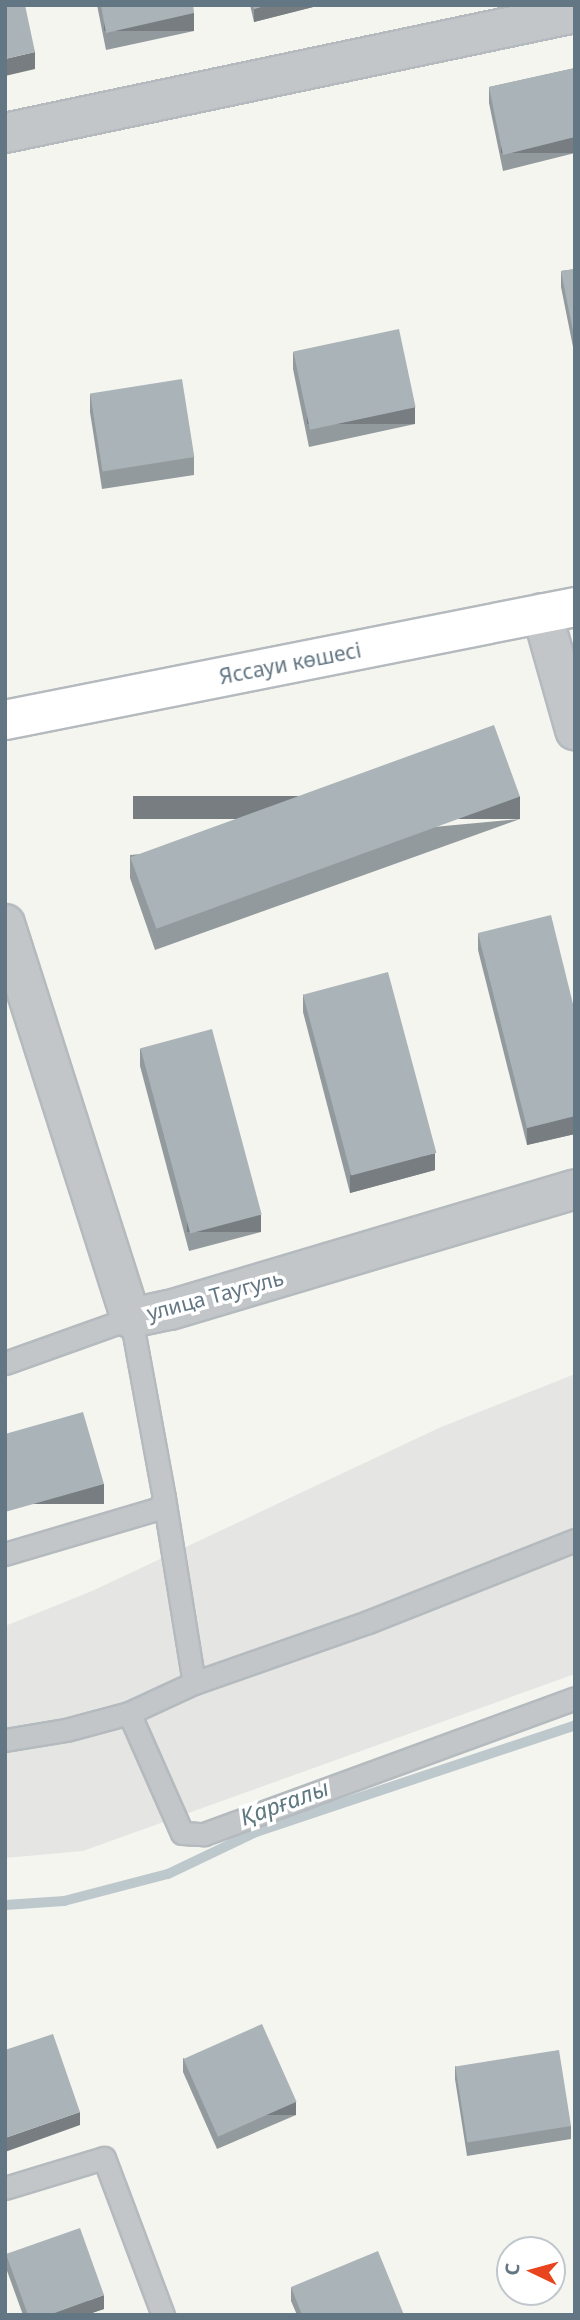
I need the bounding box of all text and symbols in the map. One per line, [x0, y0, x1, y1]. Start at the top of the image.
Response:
street label: Яссауи көшесі [217, 637, 363, 689]
street label: улица Таугуль [144, 1265, 286, 1325]
water label: Қарғалы [236, 1773, 332, 1831]
north arrow [496, 2236, 566, 2306]
text: С [499, 2262, 526, 2277]

